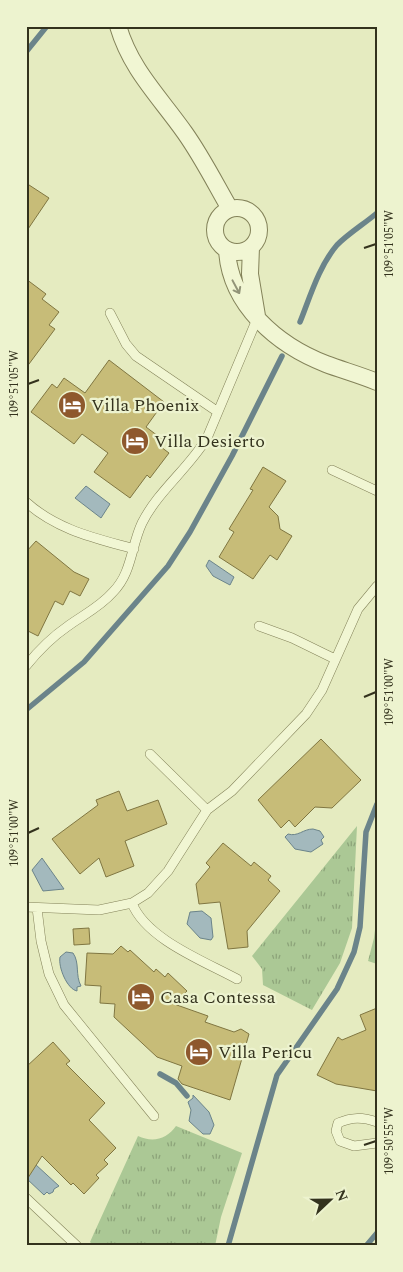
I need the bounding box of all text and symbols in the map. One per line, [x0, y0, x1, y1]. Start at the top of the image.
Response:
text: 109°51'05"W [380, 210, 399, 278]
one-way arrow [232, 279, 241, 294]
text: 109°51'05"W [5, 350, 24, 418]
hotel icon: Villa Phoenix [57, 390, 87, 420]
place label: Villa Phoenix [91, 392, 199, 419]
hotel icon: Villa Desierto [120, 426, 150, 456]
place label: Villa Desierto [154, 428, 265, 455]
text: 109°51'00"W [380, 658, 399, 726]
text: 109°51'00"W [5, 799, 24, 867]
hotel icon: Casa Contessa [126, 982, 156, 1012]
place label: Casa Contessa [160, 984, 276, 1011]
hotel icon: Villa Pericu [184, 1037, 214, 1067]
place label: Villa Pericu [218, 1039, 312, 1066]
text: 109°50'55"W [380, 1107, 399, 1175]
north arrow [306, 1174, 356, 1224]
text: N [330, 1186, 353, 1205]

